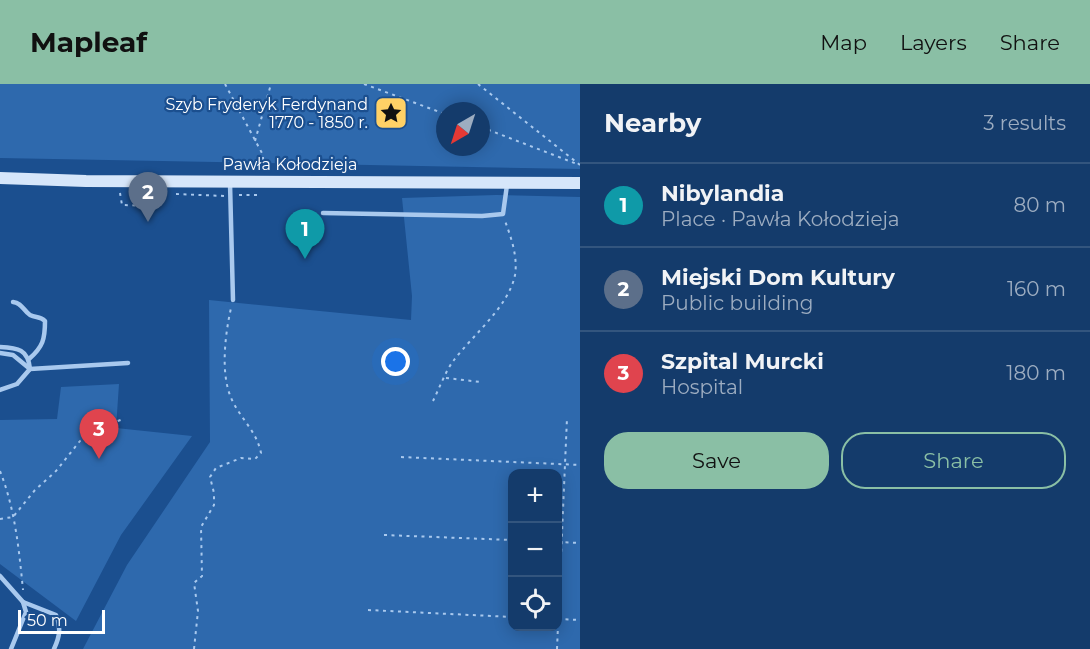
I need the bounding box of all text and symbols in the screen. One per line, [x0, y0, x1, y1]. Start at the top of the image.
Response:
text: Mapleaf [30, 25, 147, 59]
text: Map [820, 30, 867, 55]
text: Layers [900, 30, 967, 55]
text: Share [1000, 30, 1060, 55]
place label: Szyb Fryderyk Ferdynand 1770 - 1850 r. [165, 95, 368, 132]
place icon: Szyb Fryderyk Ferdynand 1770 - 1850 r. [373, 95, 409, 131]
north arrow [436, 102, 490, 156]
text: Nearby [604, 107, 701, 139]
text: 3 results [983, 111, 1066, 135]
street label: Pawła Kołodzieja [223, 155, 357, 174]
pin: 2 [128, 172, 168, 222]
text: Nibylandia [661, 180, 784, 207]
text: 1 [620, 193, 627, 217]
text: 80 m [1014, 193, 1066, 217]
text: Place · Pawła Kołodzieja [661, 207, 900, 231]
pin: 1 [286, 210, 324, 259]
text: Miejski Dom Kultury [661, 264, 895, 291]
text: 2 [618, 277, 629, 301]
text: 160 m [1007, 277, 1066, 301]
text: Public building [661, 291, 814, 315]
your location [381, 347, 410, 376]
text: Szpital Murcki [661, 348, 824, 375]
text: 3 [618, 361, 629, 385]
text: 180 m [1006, 361, 1066, 385]
text: Hospital [661, 375, 743, 399]
pin: 3 [80, 410, 118, 459]
button: Save [604, 432, 829, 489]
button: Share [841, 432, 1066, 489]
map controls [508, 469, 562, 631]
button: + [508, 469, 562, 523]
button: − [508, 523, 562, 577]
button: locate [508, 577, 562, 631]
scale bar [18, 607, 105, 634]
text: 50 m [27, 611, 68, 630]

